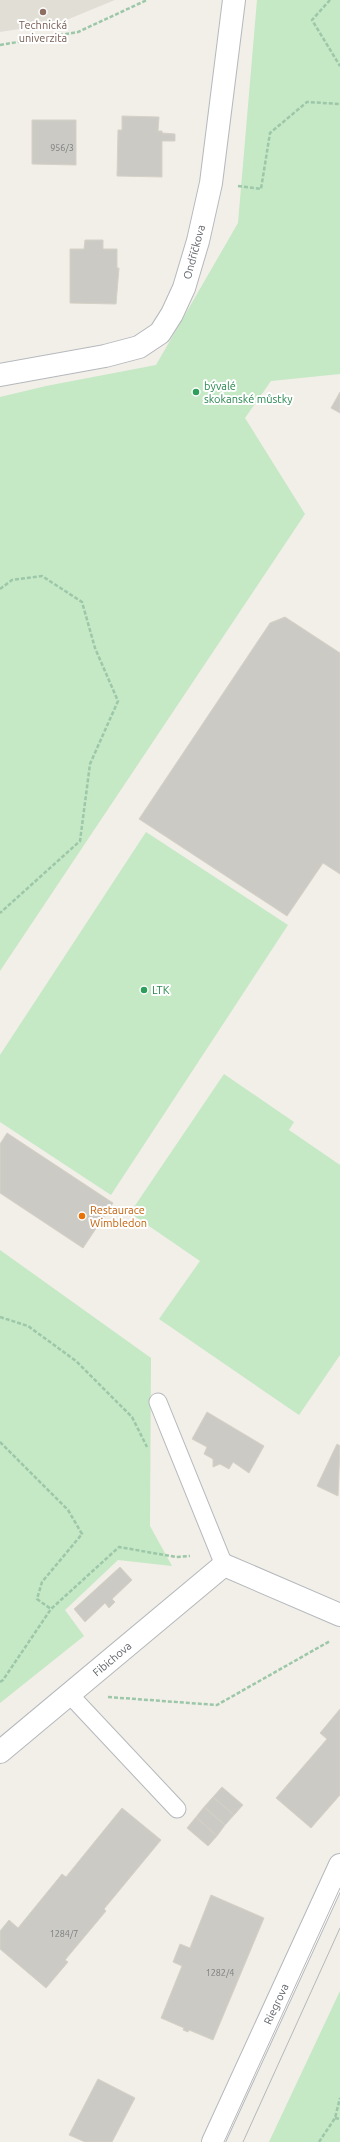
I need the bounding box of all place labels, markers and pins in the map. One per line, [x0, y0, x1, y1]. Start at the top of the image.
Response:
marker: Technická univerzita [38, 7, 48, 17]
place label: Technická univerzita [19, 19, 67, 44]
place label: bývalé skokanské můstky [204, 380, 293, 405]
marker: bývalé skokanské můstky [191, 387, 201, 397]
place label: LTK [152, 984, 170, 996]
marker: LTK [139, 985, 149, 995]
place label: Restaurace Wimbledon [90, 1204, 147, 1229]
marker: Restaurace Wimbledon [77, 1211, 87, 1221]

